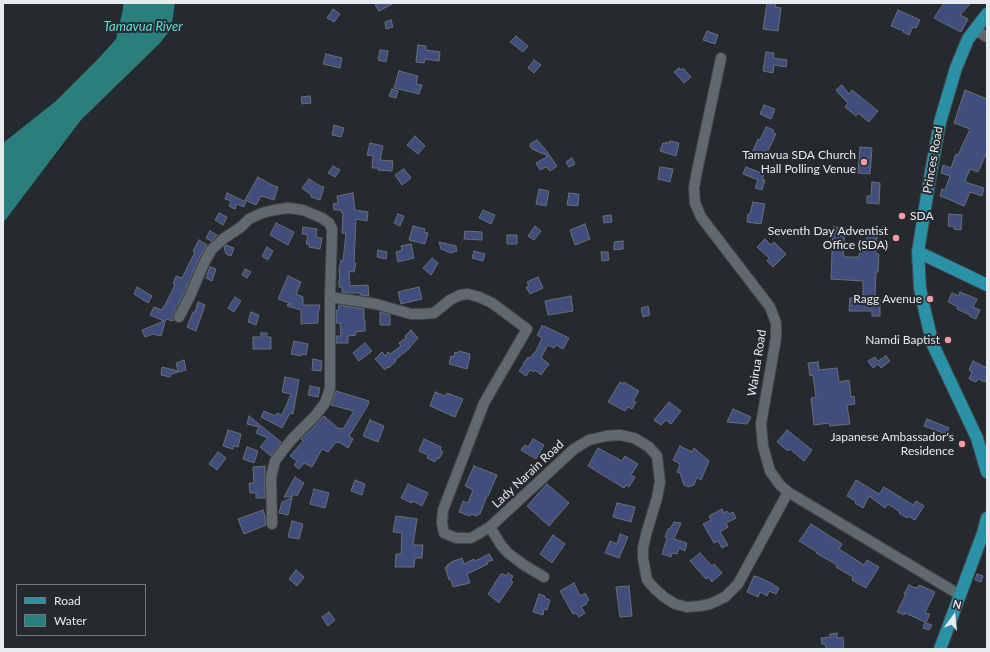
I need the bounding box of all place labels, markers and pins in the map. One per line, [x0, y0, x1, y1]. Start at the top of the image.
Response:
place label: Tamavua SDA Church Hall Polling Venue [742, 148, 856, 176]
marker: Tamavua SDA Church Hall Polling Venue [859, 157, 869, 167]
place label: SDA [910, 209, 934, 223]
marker: SDA [897, 211, 907, 221]
place label: Seventh Day Adventist Office (SDA) [768, 224, 888, 252]
marker: Seventh Day Adventist Office (SDA) [891, 233, 901, 243]
place label: Ragg Avenue [853, 292, 922, 306]
marker: Ragg Avenue [925, 294, 935, 304]
place label: Namdi Baptist [865, 333, 940, 347]
marker: Namdi Baptist [943, 335, 953, 345]
place label: Japanese Ambassador's Residence [830, 430, 954, 458]
marker: Japanese Ambassador's Residence [957, 439, 967, 449]

